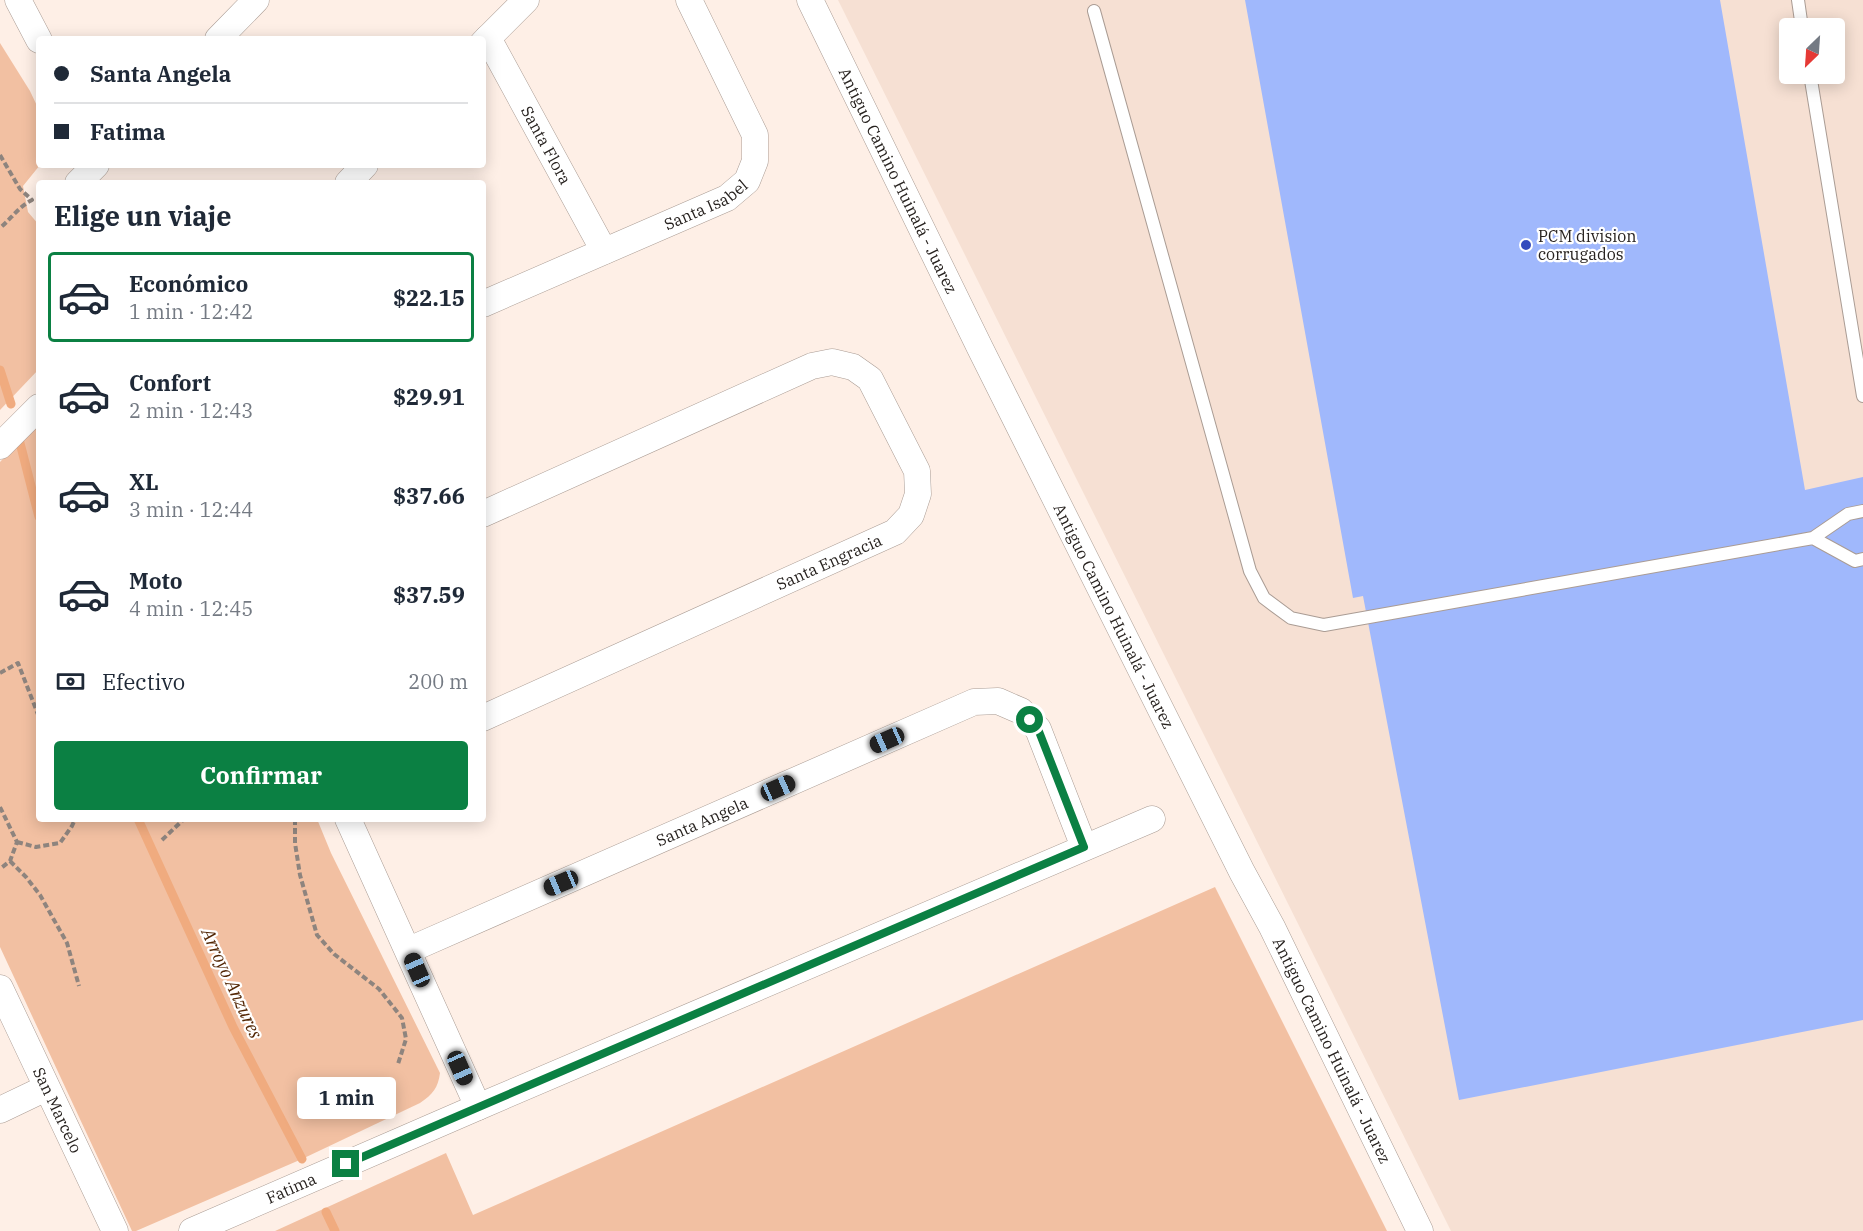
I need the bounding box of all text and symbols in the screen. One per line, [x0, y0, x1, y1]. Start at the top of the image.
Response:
north arrow [1779, 18, 1845, 84]
map controls [1779, 18, 1845, 84]
text: Santa Angela [90, 59, 231, 88]
street label: Antiguo Camino Huinalá - Juarez [835, 64, 962, 297]
street label: Santa Flora [517, 102, 576, 188]
text: Fatima [90, 117, 165, 146]
street label: Santa Isabel [661, 175, 752, 234]
text: Elige un viaje [54, 198, 232, 233]
place label: PCM division corrugados [1538, 226, 1637, 264]
marker: PCM division corrugados [1519, 238, 1533, 252]
text: Económico [129, 269, 248, 298]
icon: car [57, 270, 111, 324]
text: $22.15 [393, 283, 465, 312]
text: 1 min · 12:42 [129, 298, 253, 325]
text: Confort [129, 368, 211, 397]
icon: car [57, 369, 111, 423]
text: $29.91 [393, 382, 465, 411]
text: 2 min · 12:43 [129, 397, 253, 424]
text: XL [129, 467, 159, 496]
icon: car [57, 468, 111, 522]
text: $37.66 [393, 481, 465, 510]
text: 3 min · 12:44 [129, 496, 253, 523]
street label: Antiguo Camino Huinalá - Juarez [1049, 500, 1179, 732]
street label: Santa Engracia [773, 530, 885, 594]
text: Moto [129, 566, 183, 595]
icon: car [57, 567, 111, 621]
text: $37.59 [393, 580, 465, 609]
text: 4 min · 12:45 [129, 595, 253, 622]
icon: cash [54, 665, 87, 698]
text: Efectivo [102, 667, 185, 696]
text: 200 m [408, 668, 468, 695]
route start [1016, 706, 1043, 733]
car [867, 724, 907, 756]
button: Confirmar [54, 741, 468, 810]
car [758, 772, 798, 804]
street label: Santa Angela [653, 792, 751, 850]
car [541, 868, 581, 898]
water label: Arroyo Anzures [196, 923, 268, 1042]
street label: Antiguo Camino Huinalá - Juarez [1269, 934, 1396, 1167]
car [401, 950, 433, 990]
car [444, 1048, 476, 1088]
street label: San Marcelo [29, 1064, 87, 1156]
callout: 1 min [296, 1077, 395, 1119]
text: 1 min [319, 1084, 375, 1111]
route end [332, 1150, 359, 1177]
street label: Fatima [263, 1168, 319, 1208]

